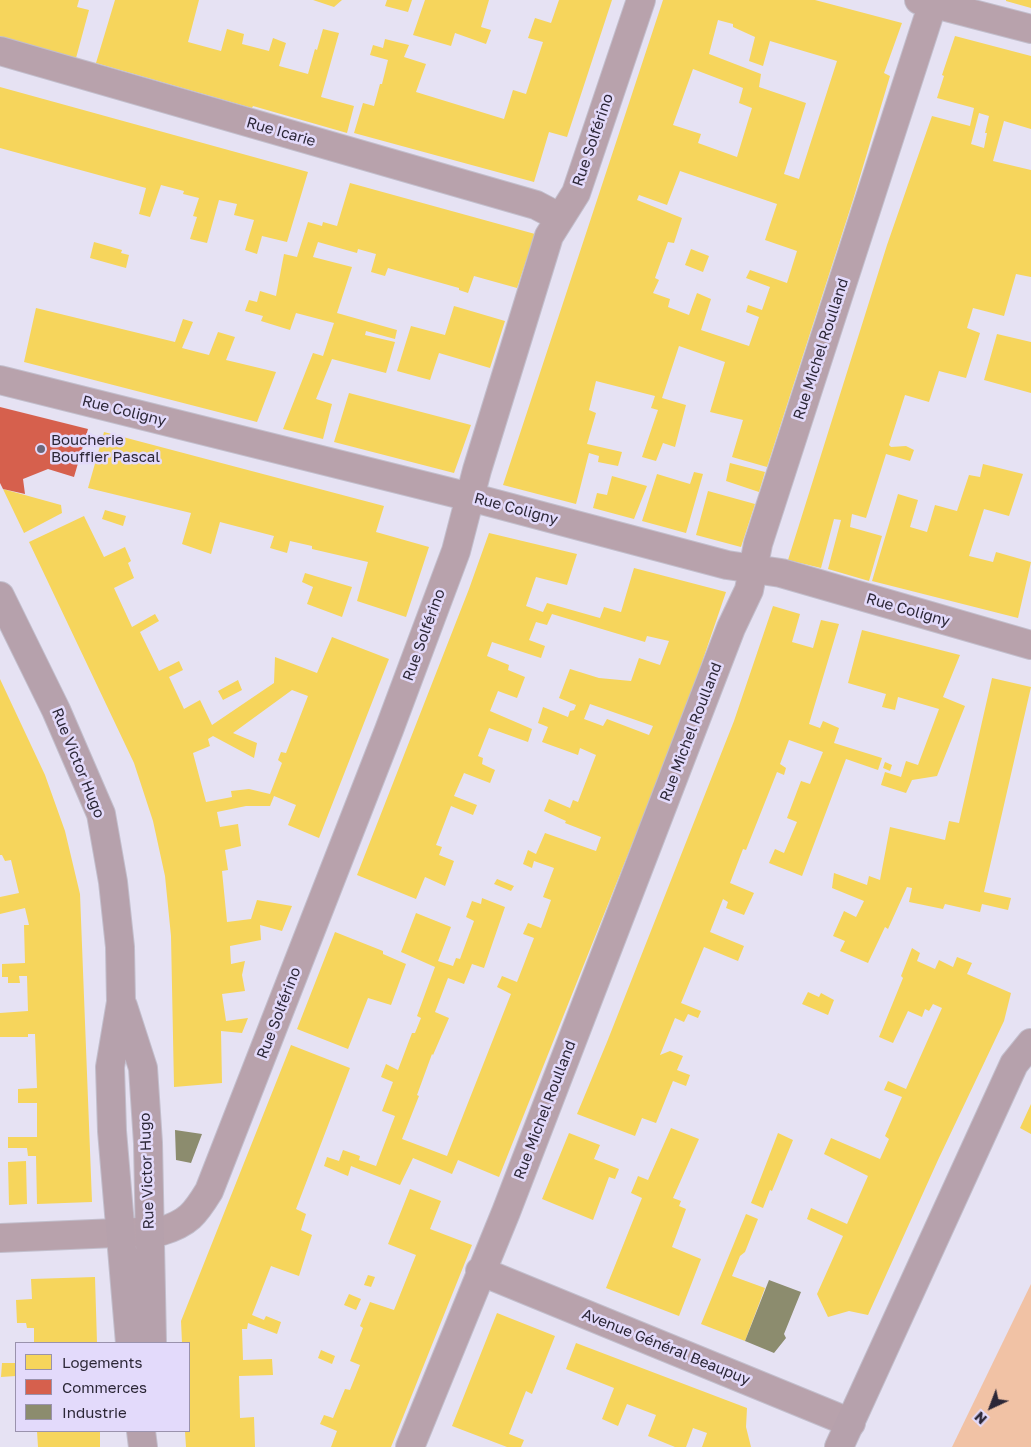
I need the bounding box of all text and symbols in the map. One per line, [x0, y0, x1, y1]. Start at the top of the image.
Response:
street label: Rue Solférino [569, 91, 617, 189]
street label: Rue Icarie [244, 114, 318, 150]
street label: Rue Michel Roulland [790, 276, 852, 422]
street label: Rue Coligny [80, 392, 168, 430]
place label: Boucherie Bouffier Pascal [51, 431, 160, 466]
marker: Boucherie Bouffier Pascal [35, 443, 47, 455]
street label: Rue Coligny [472, 489, 560, 529]
street label: Rue Solférino [399, 587, 449, 683]
street label: Rue Coligny [864, 589, 952, 631]
street label: Rue Michel Roulland [656, 660, 726, 804]
street label: Rue Victor Hugo [48, 705, 108, 821]
street label: Rue Solférino [253, 965, 305, 1061]
street label: Rue Michel Roulland [510, 1038, 580, 1182]
street label: Rue Victor Hugo [136, 1112, 158, 1230]
street label: Avenue Général Beaupuy [579, 1305, 753, 1389]
legend [15, 1342, 190, 1432]
text: Logements [62, 1353, 142, 1371]
text: Commerces [62, 1378, 147, 1396]
north arrow [966, 1382, 1016, 1432]
text: Industrie [62, 1403, 127, 1421]
text: N [971, 1408, 990, 1428]

